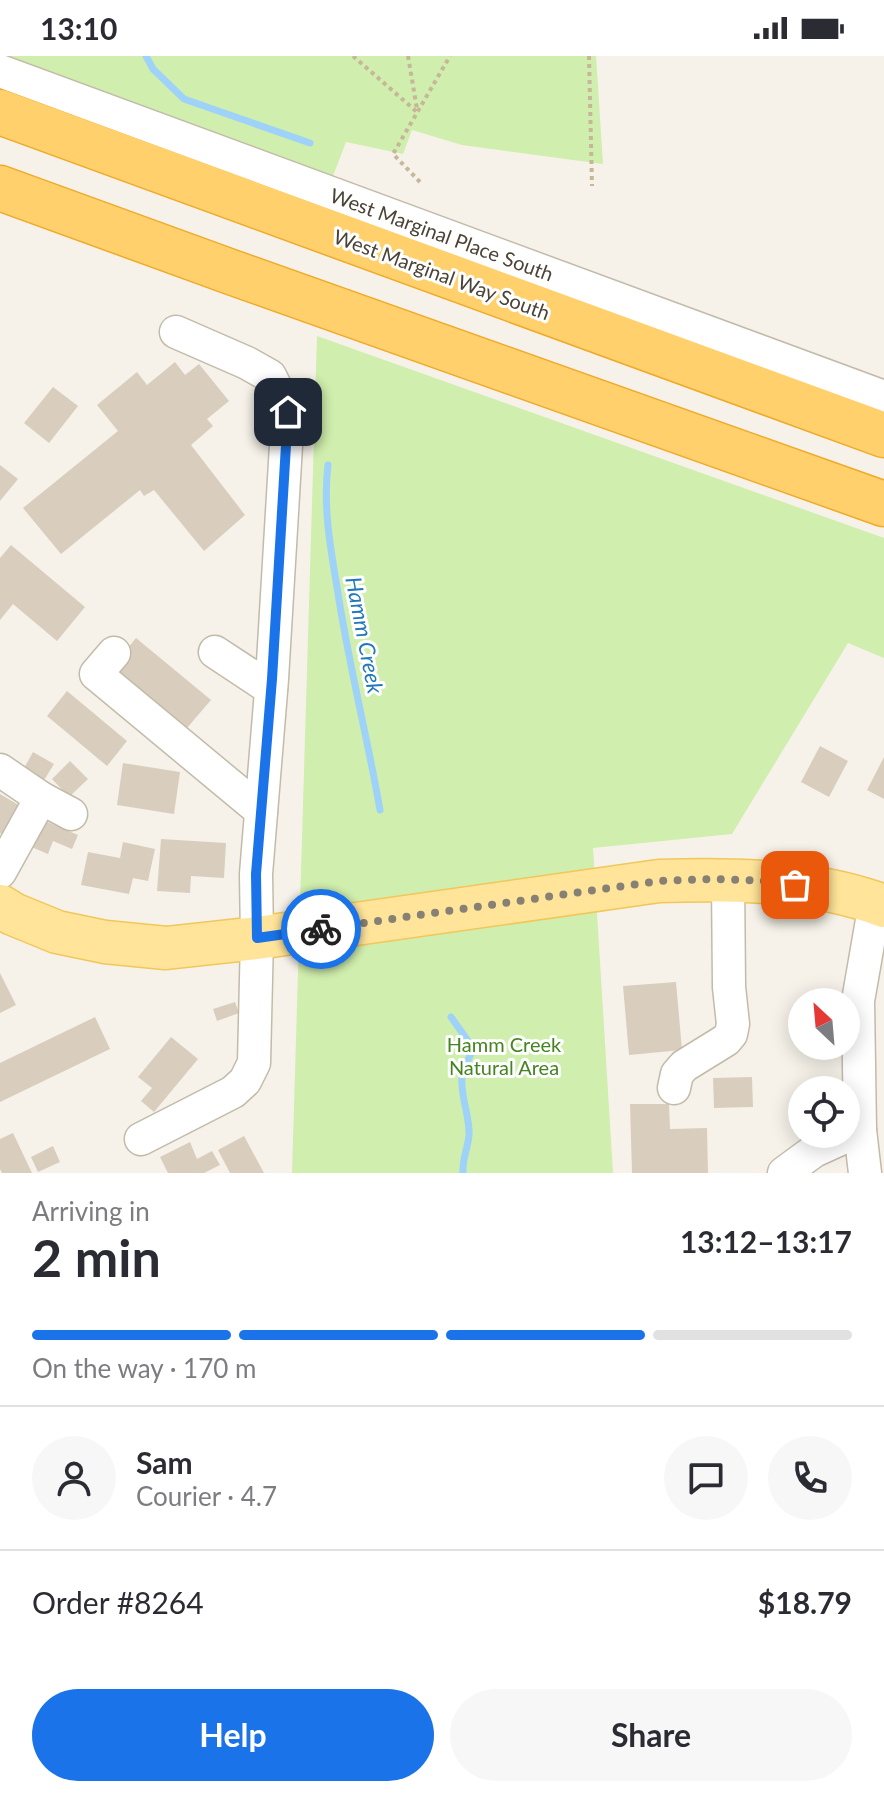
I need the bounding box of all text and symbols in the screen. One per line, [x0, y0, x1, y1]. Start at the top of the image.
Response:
text: 13:10 [40, 10, 117, 46]
street label: West Marginal Place South [327, 182, 557, 286]
street label: West Marginal Way South [331, 224, 553, 324]
pin [254, 378, 322, 446]
icon: home [266, 390, 310, 434]
water label: Hamm Creek [340, 574, 390, 696]
pin [761, 851, 829, 919]
icon: bag [773, 863, 817, 907]
courier [281, 889, 361, 969]
icon: bike [299, 907, 343, 951]
north arrow [788, 988, 860, 1060]
map controls [788, 988, 860, 1148]
park label: Hamm Creek Natural Area [447, 1032, 562, 1079]
button: locate [788, 1076, 860, 1148]
text: Arriving in [32, 1195, 150, 1227]
text: 13:12–13:17 [680, 1223, 852, 1259]
text: 2 min [32, 1226, 161, 1288]
text: On the way · 170 m [32, 1352, 256, 1384]
button: person [32, 1436, 116, 1520]
button: chat [664, 1436, 748, 1520]
button: phone [768, 1436, 852, 1520]
text: Sam [136, 1444, 193, 1480]
text: Courier · 4.7 [136, 1480, 277, 1512]
text: Order #8264 [32, 1584, 204, 1620]
text: $18.79 [758, 1584, 852, 1620]
button: Help [32, 1689, 434, 1781]
button: Share [450, 1689, 852, 1781]

